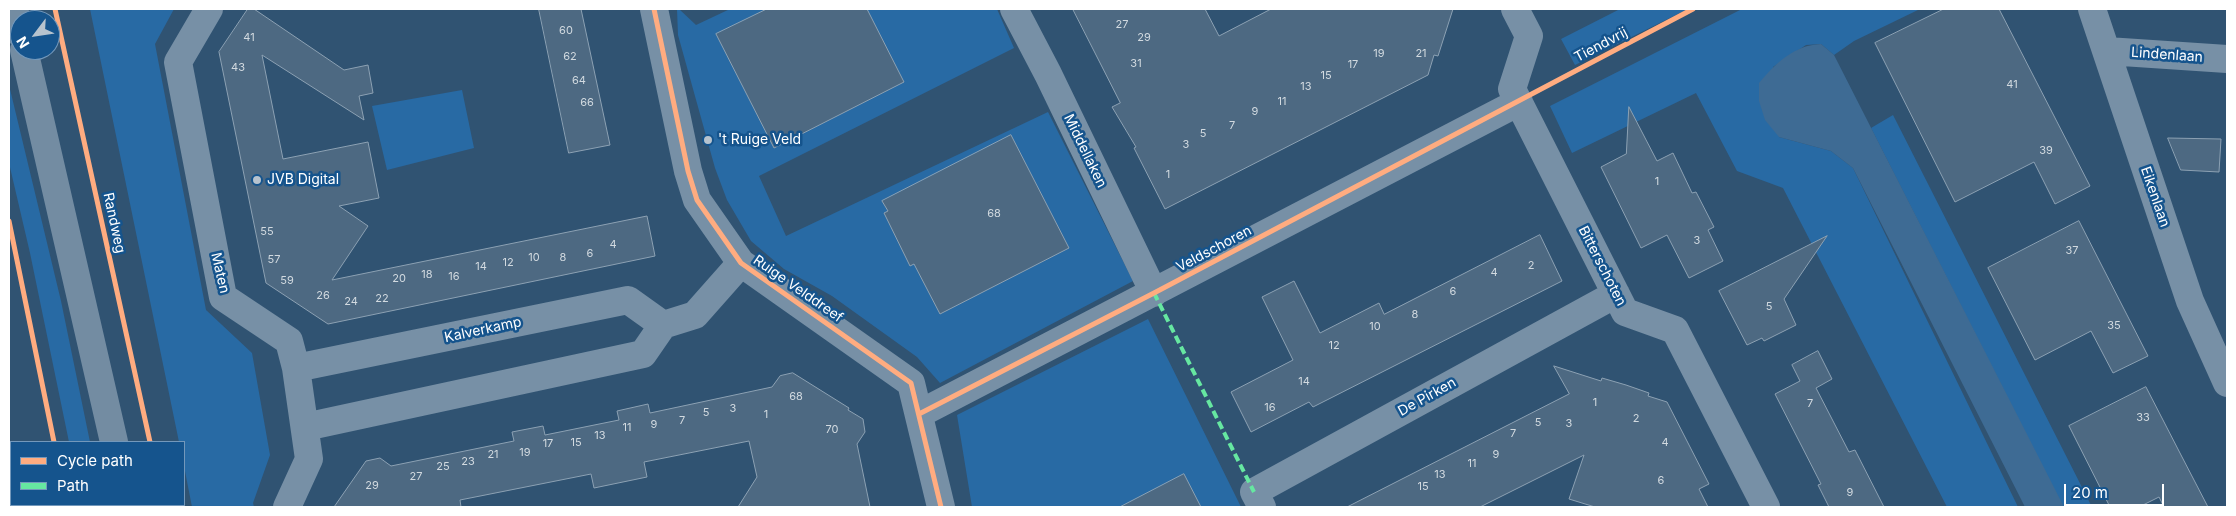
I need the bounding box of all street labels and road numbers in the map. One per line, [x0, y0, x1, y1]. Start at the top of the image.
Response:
street label: Tiendvrij [1572, 24, 1630, 66]
street label: Lindenlaan [2131, 44, 2203, 66]
street label: Middellaken [1060, 111, 1110, 191]
street label: Eikenlaan [2137, 164, 2173, 230]
street label: Randweg [99, 191, 129, 255]
street label: Veldschoren [1174, 222, 1254, 276]
street label: Bitterschoten [1575, 223, 1629, 309]
street label: Maten [207, 251, 233, 295]
street label: Ruige Velddreef [750, 252, 846, 326]
street label: Kalverkamp [443, 314, 523, 346]
street label: De Pirken [1395, 374, 1459, 420]

